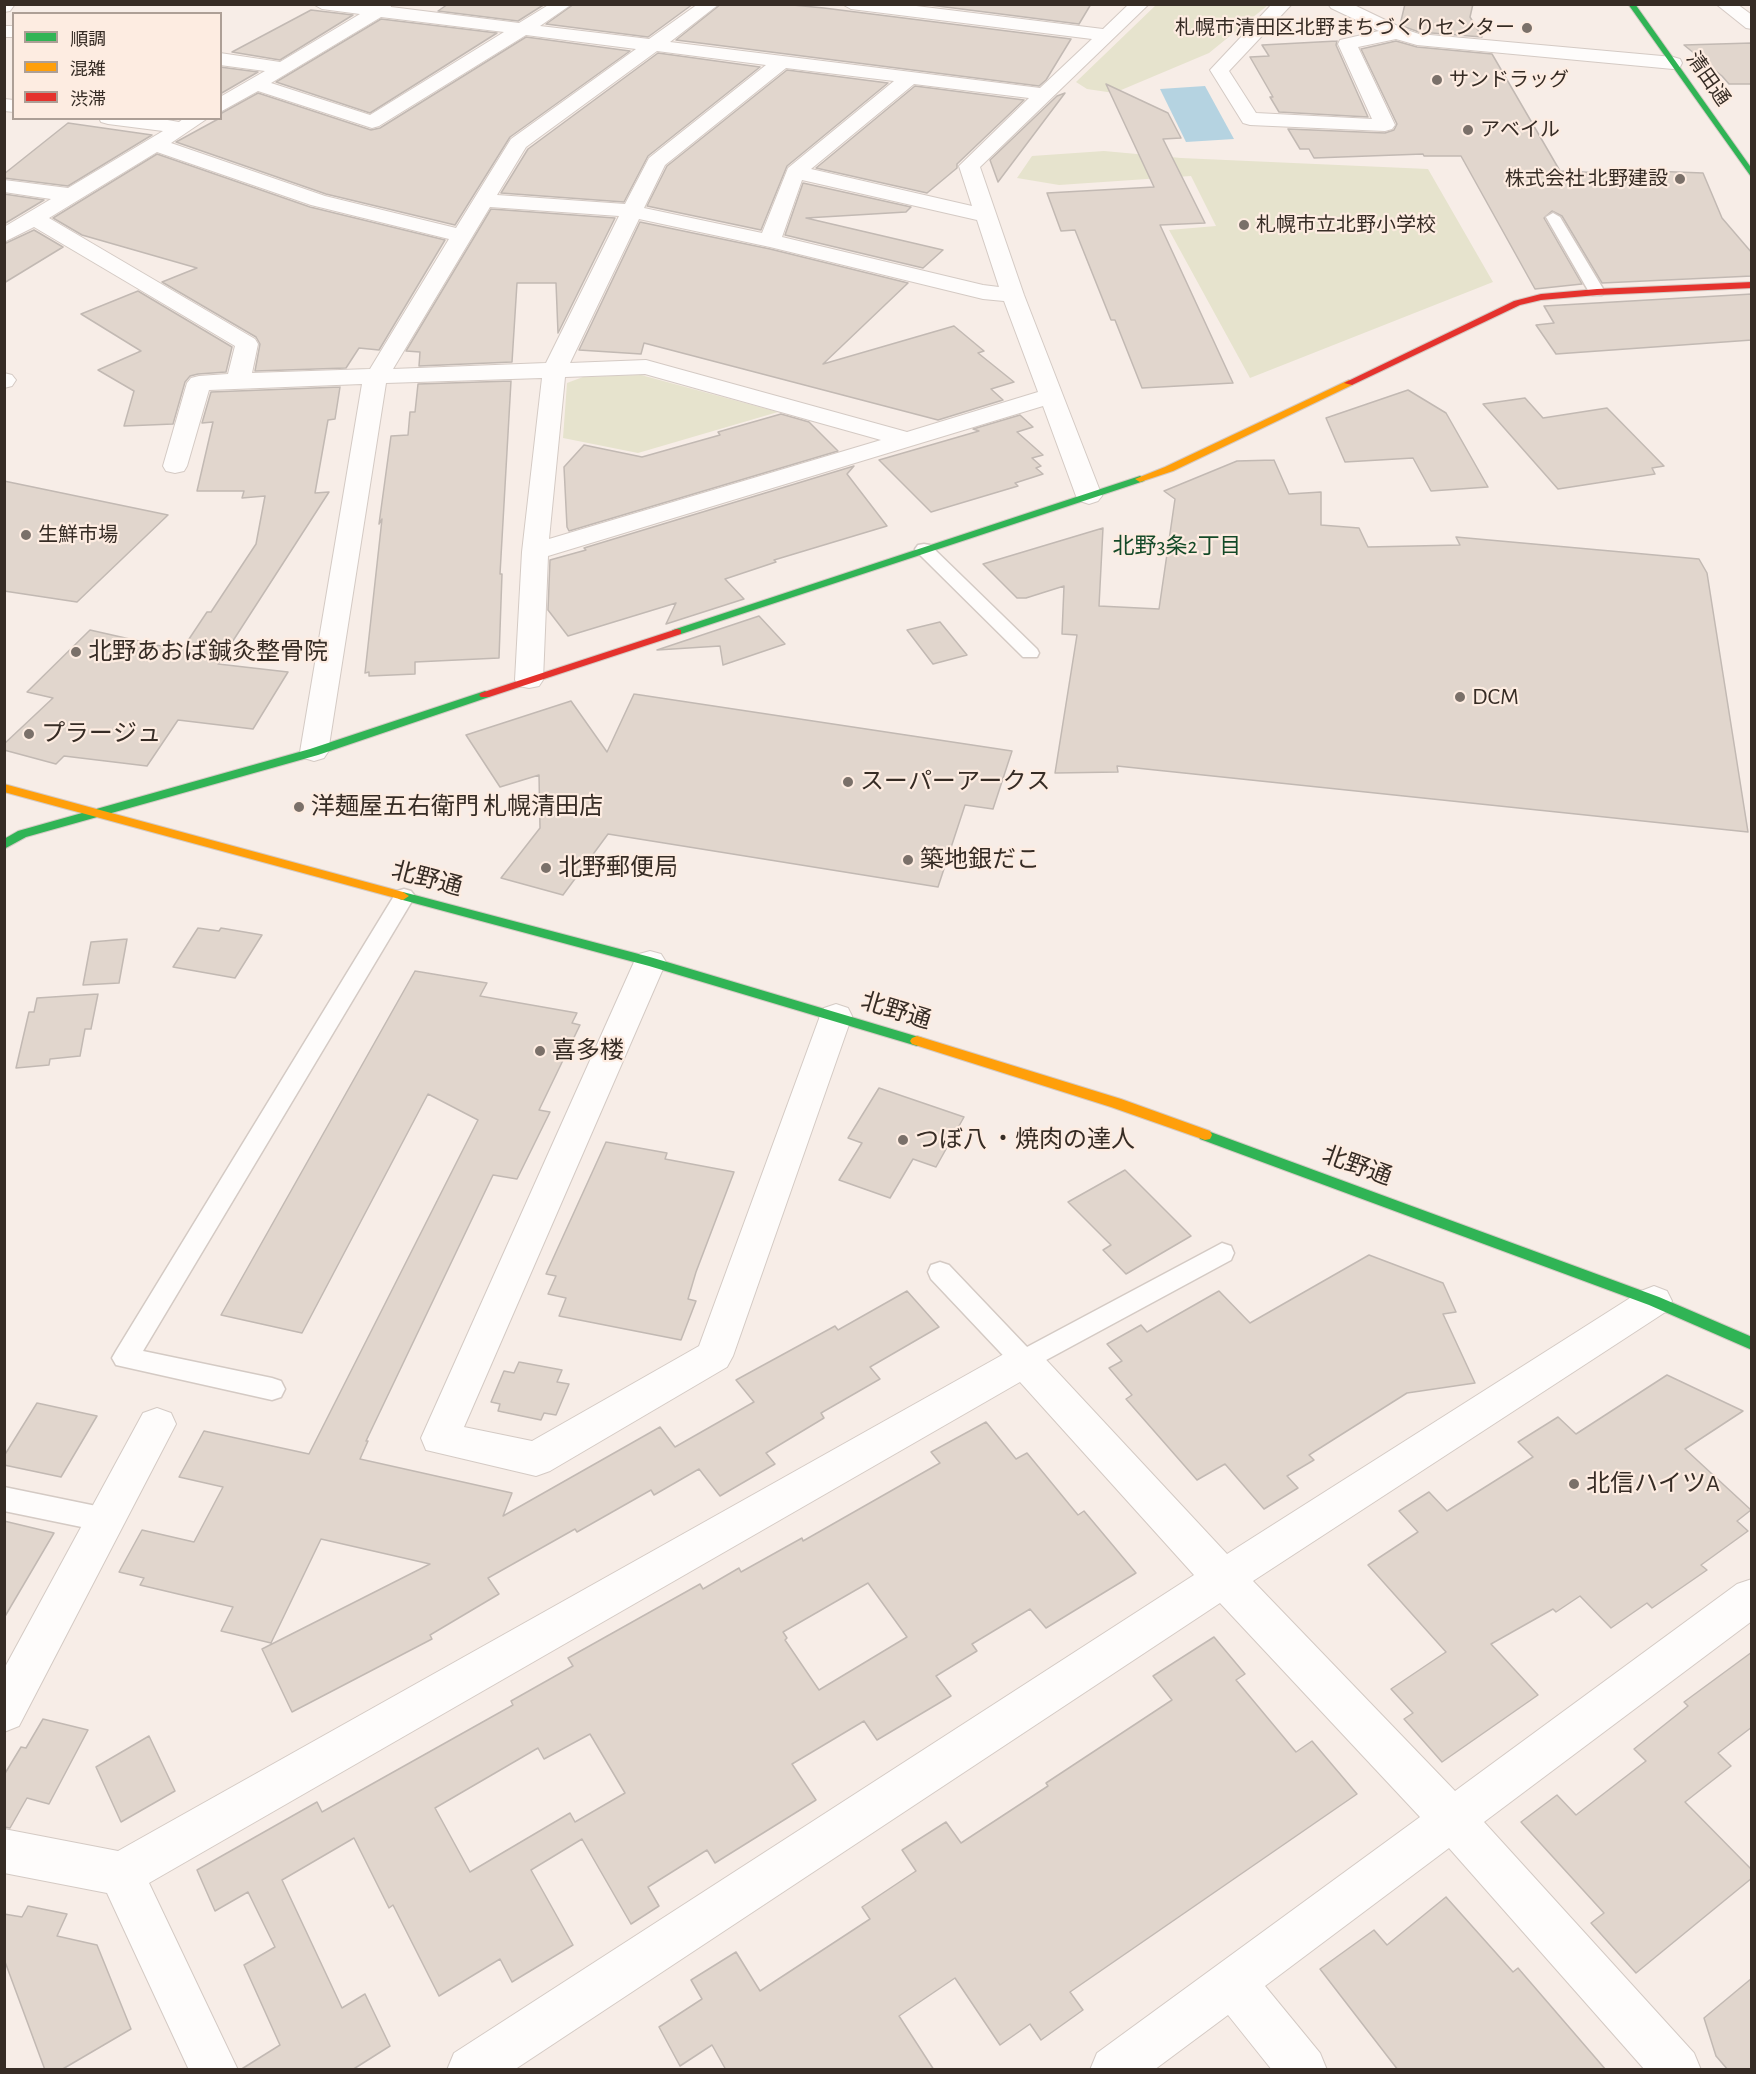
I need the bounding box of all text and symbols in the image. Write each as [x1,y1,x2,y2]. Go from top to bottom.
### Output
legend [12,12,222,120]
place label: 札幌市清田区北野まちづくりセンター [1175,16,1515,40]
marker: 札幌市清田区北野まちづくりセンター [1520,21,1534,35]
text: 順調 [70,31,106,49]
street label: 清田通 [1681,48,1735,110]
text: 混雑 [70,61,106,79]
place label: サンドラッグ [1449,68,1569,92]
marker: サンドラッグ [1430,73,1444,87]
text: 渋滞 [70,91,106,109]
place label: アベイル [1480,118,1560,142]
marker: アベイル [1461,123,1475,137]
place label: 株式会社 北野建設 [1505,167,1668,191]
marker: 株式会社 北野建設 [1673,172,1687,186]
place label: 札幌市立北野小学校 [1256,213,1436,237]
marker: 札幌市立北野小学校 [1237,218,1251,232]
place label: 生鮮市場 [38,523,118,547]
marker: 生鮮市場 [19,528,33,542]
district label: 北野3条2丁目 [1112,533,1242,559]
place label: 北野あおば鍼灸整骨院 [88,638,328,666]
marker: 北野あおば鍼灸整骨院 [69,645,83,659]
place label: DCM [1472,683,1519,711]
marker: DCM [1453,690,1467,704]
place label: プラージュ [41,720,161,748]
marker: プラージュ [22,727,36,741]
place label: スーパーアークス [860,768,1051,796]
marker: スーパーアークス [841,775,855,789]
place label: 洋麺屋五右衛門 札幌清田店 [311,793,603,821]
marker: 洋麺屋五右衛門 札幌清田店 [292,800,306,814]
place label: 築地銀だこ [920,846,1040,874]
marker: 築地銀だこ [901,853,915,867]
place label: 北野郵便局 [558,854,678,882]
street label: 北野通 [388,856,466,902]
marker: 北野郵便局 [539,861,553,875]
street label: 北野通 [857,987,935,1035]
place label: 喜多楼 [552,1037,624,1065]
marker: 喜多楼 [533,1044,547,1058]
place label: つぼ八 ・焼肉の達人 [915,1126,1135,1154]
marker: つぼ八 ・焼肉の達人 [896,1133,910,1147]
street label: 北野通 [1318,1140,1396,1192]
place label: 北信ハイツA [1586,1470,1720,1498]
marker: 北信ハイツA [1567,1477,1581,1491]

